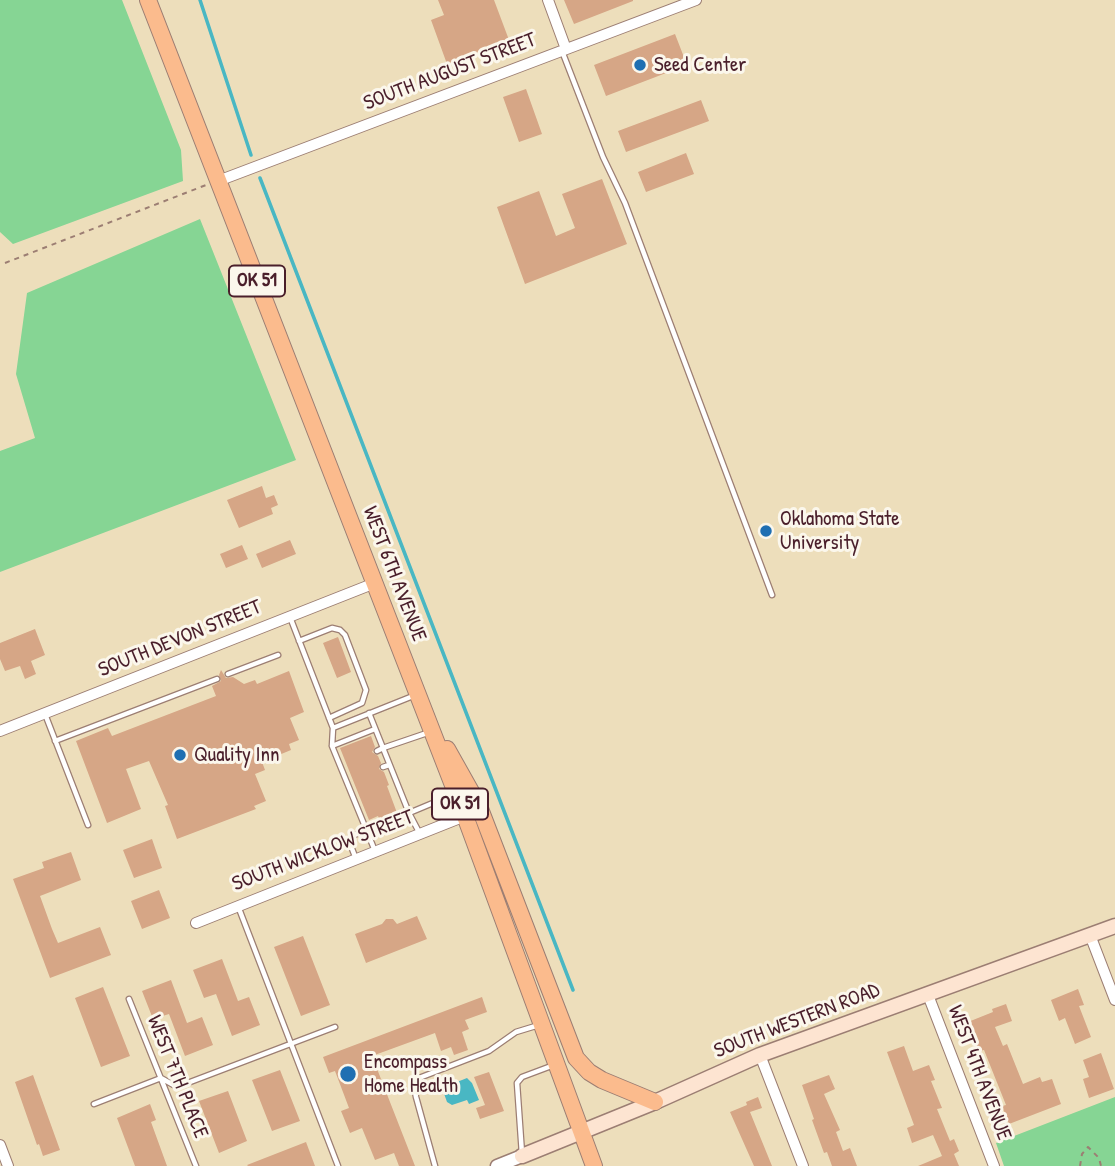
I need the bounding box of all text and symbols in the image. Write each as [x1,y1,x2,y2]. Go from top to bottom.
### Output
street label: SOUTH AUGUST STREET [360,28,540,116]
place label: Seed Center [654,52,746,78]
marker: Seed Center [632,57,648,73]
road number: OK 51 [229,266,285,296]
street label: WEST 6TH AVENUE [357,503,431,645]
place label: Oklahoma State University [780,506,900,556]
marker: Oklahoma State University [758,523,774,539]
street label: SOUTH DEVON STREET [95,595,265,683]
place label: Quality Inn [194,742,280,768]
marker: Quality Inn [172,747,188,763]
road number: OK 51 [432,789,488,820]
street label: SOUTH WICKLOW STREET [229,805,417,897]
street label: SOUTH WESTERN ROAD [711,978,883,1064]
street label: WEST 4TH AVENUE [942,1002,1016,1144]
street label: WEST 7TH PLACE [141,1012,213,1142]
place label: Encompass Home Health [364,1049,458,1099]
marker: Encompass Home Health [338,1064,358,1084]

